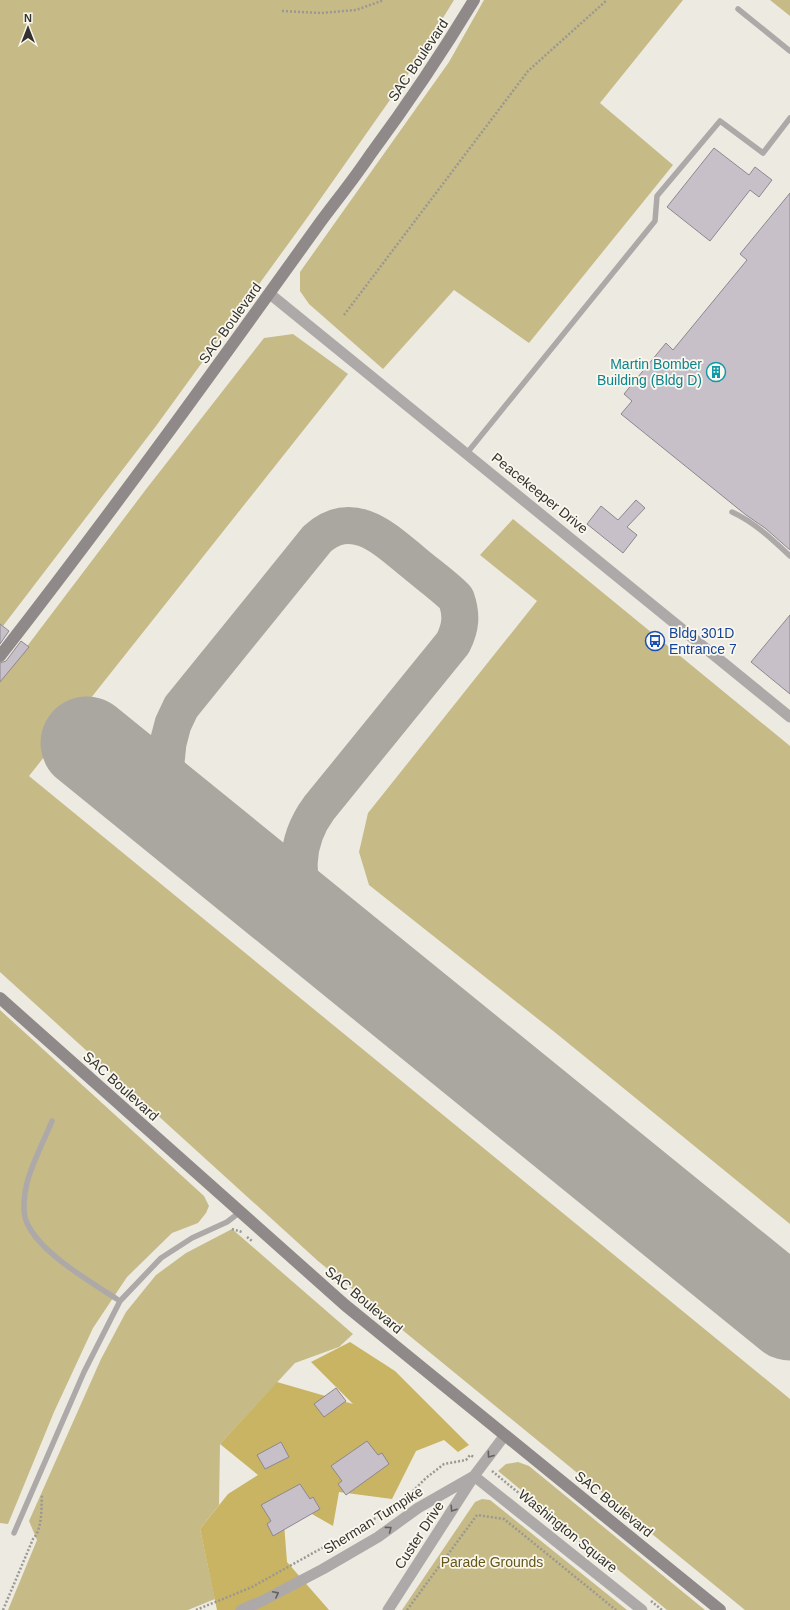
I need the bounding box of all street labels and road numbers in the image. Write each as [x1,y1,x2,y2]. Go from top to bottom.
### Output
street label: SAC Boulevard [385,16,451,104]
street label: SAC Boulevard [195,280,265,366]
street label: Peacekeeper Drive [489,449,591,537]
street label: SAC Boulevard [80,1048,162,1124]
street label: SAC Boulevard [322,1263,406,1337]
street label: SAC Boulevard [572,1468,656,1540]
street label: Sherman Turnpike [320,1483,426,1557]
street label: Washington Square [515,1486,621,1576]
street label: Custer Drive [391,1498,447,1572]

